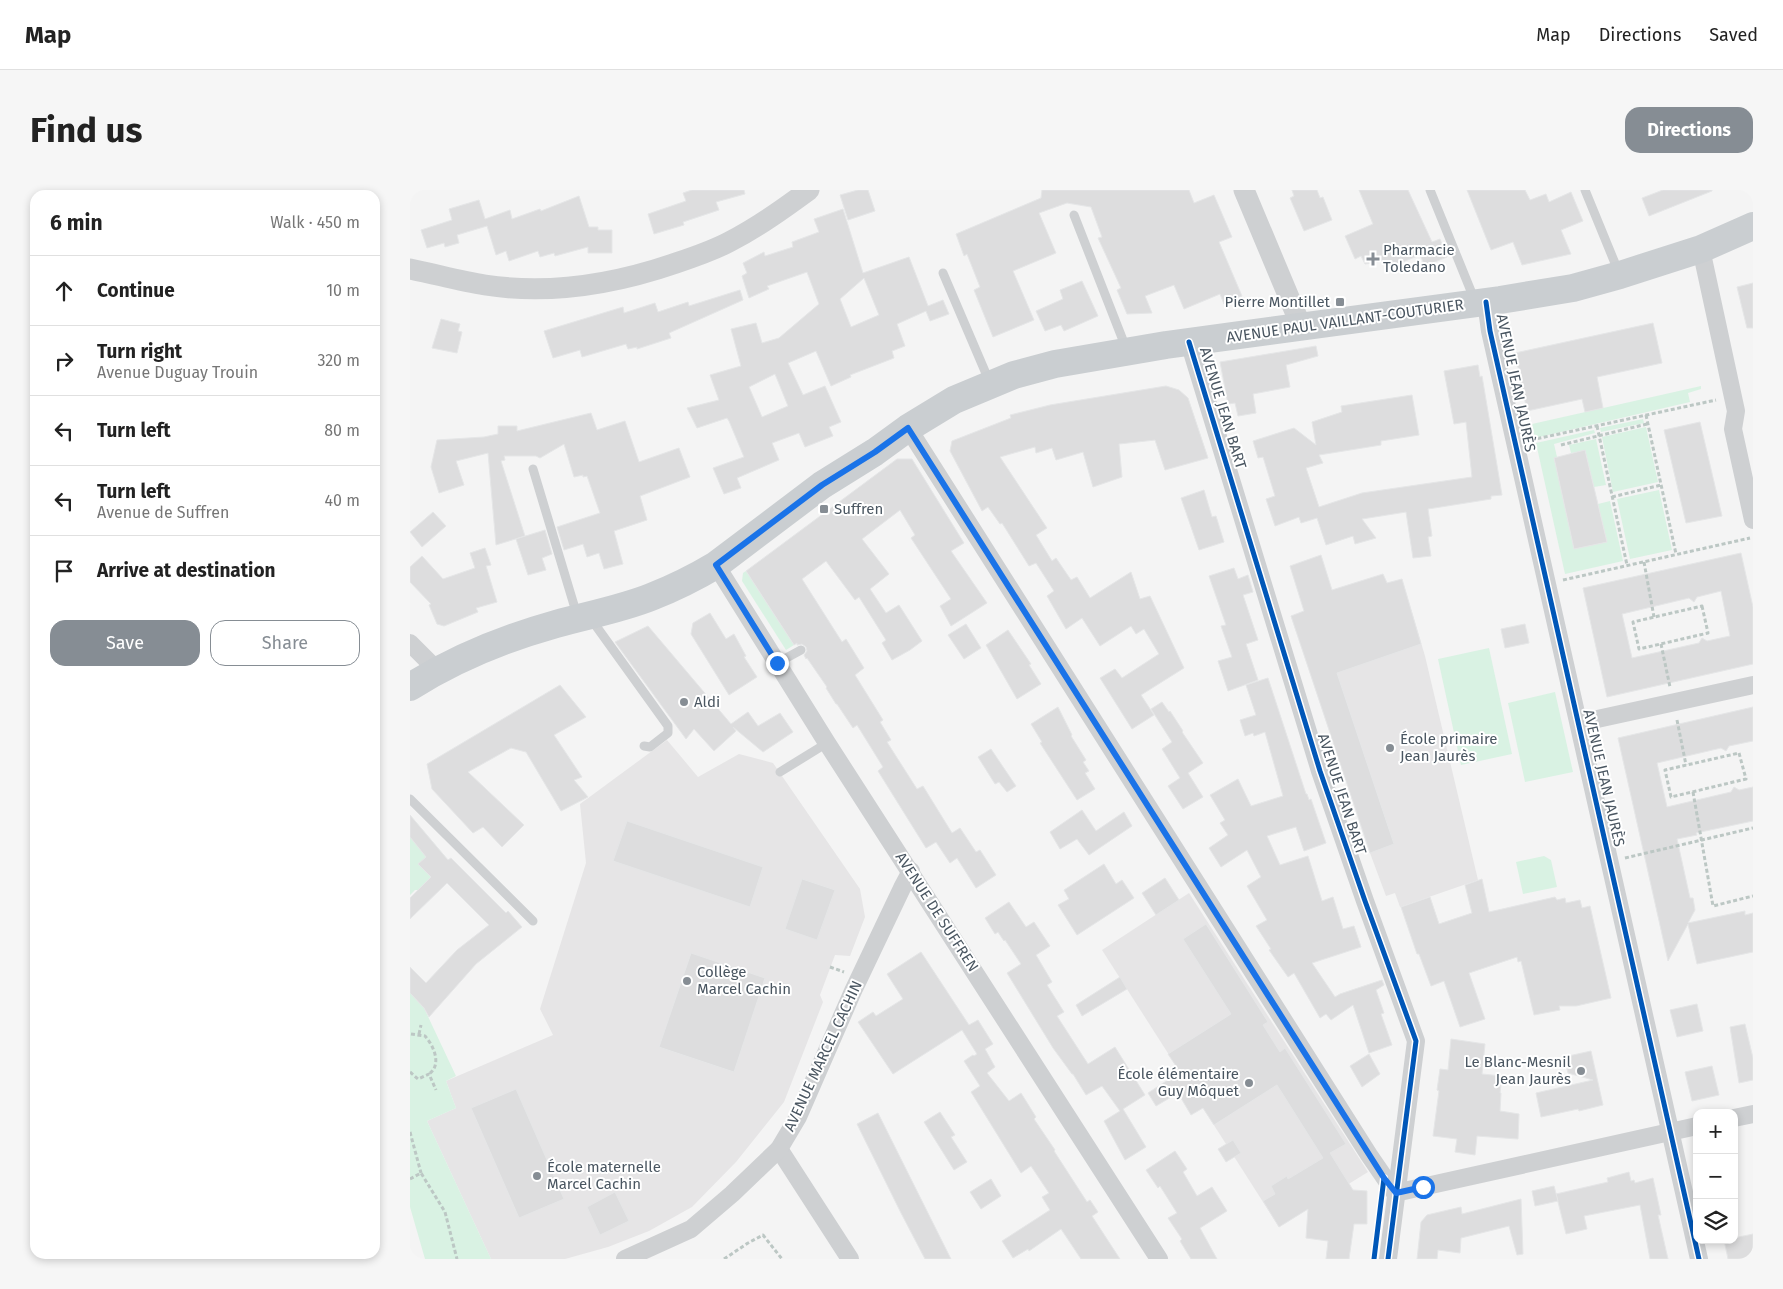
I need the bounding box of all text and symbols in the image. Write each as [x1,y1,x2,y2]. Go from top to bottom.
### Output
text: Map [25,21,71,49]
text: Map [1536,24,1571,46]
text: Directions [1599,24,1681,46]
text: Saved [1709,24,1758,46]
button: Directions [1625,107,1753,153]
text: Find us [30,109,142,151]
text: 6 min [50,210,103,236]
text: Walk · 450 m [270,213,360,232]
place label: Pharmacie Toledano [1383,241,1455,276]
marker: Pharmacie Toledano [1367,253,1379,265]
icon: ahead [50,277,78,305]
text: Continue [97,279,175,302]
text: 10 m [326,281,360,300]
place label: Pierre Montillet [1224,293,1331,311]
street label: AVENUE PAUL VAILLANT-COUTURIER [1225,295,1465,347]
marker: Pierre Montillet [1334,296,1346,308]
street label: AVENUE JEAN JAURÈS [1493,312,1539,454]
text: Turn right [97,340,182,363]
street label: AVENUE JEAN BART [1196,345,1250,471]
icon: right [50,347,78,375]
text: 320 m [317,351,360,370]
text: Avenue Duguay Trouin [97,363,258,382]
icon: left [50,417,78,445]
text: Turn left [97,419,171,442]
text: 80 m [324,421,360,440]
text: Turn left [97,480,171,503]
icon: left [50,487,78,515]
text: 40 m [325,491,360,510]
place label: Suffren [834,500,883,518]
text: Avenue de Suffren [97,503,229,522]
marker: Suffren [818,503,830,515]
icon: arrive [50,557,78,585]
text: Arrive at destination [97,559,276,582]
button: Save [50,620,200,666]
button: Share [210,620,360,666]
route end [766,652,789,675]
place label: Aldi [694,693,720,711]
marker: Aldi [678,696,690,708]
street label: AVENUE JEAN JAURÈS [1579,708,1629,848]
place label: École primaire Jean Jaurès [1400,730,1498,765]
street label: AVENUE JEAN BART [1314,731,1370,857]
marker: École primaire Jean Jaurès [1384,742,1396,754]
street label: AVENUE DE SUFFREN [892,849,982,975]
place label: Collège Marcel Cachin [697,963,791,998]
marker: Collège Marcel Cachin [681,975,693,987]
street label: AVENUE MARCEL CACHIN [780,978,866,1134]
place label: Le Blanc-Mesnil Jean Jaurès [1465,1053,1572,1088]
place label: École élémentaire Guy Môquet [1117,1065,1240,1100]
marker: Le Blanc-Mesnil Jean Jaurès [1575,1065,1587,1077]
marker: École élémentaire Guy Môquet [1243,1077,1255,1089]
map controls [1693,1109,1738,1244]
button: + [1693,1109,1738,1154]
button: − [1693,1154,1738,1199]
place label: École maternelle Marcel Cachin [547,1158,661,1193]
marker: École maternelle Marcel Cachin [531,1170,543,1182]
route start [1412,1176,1435,1199]
button: layers [1693,1199,1738,1244]

